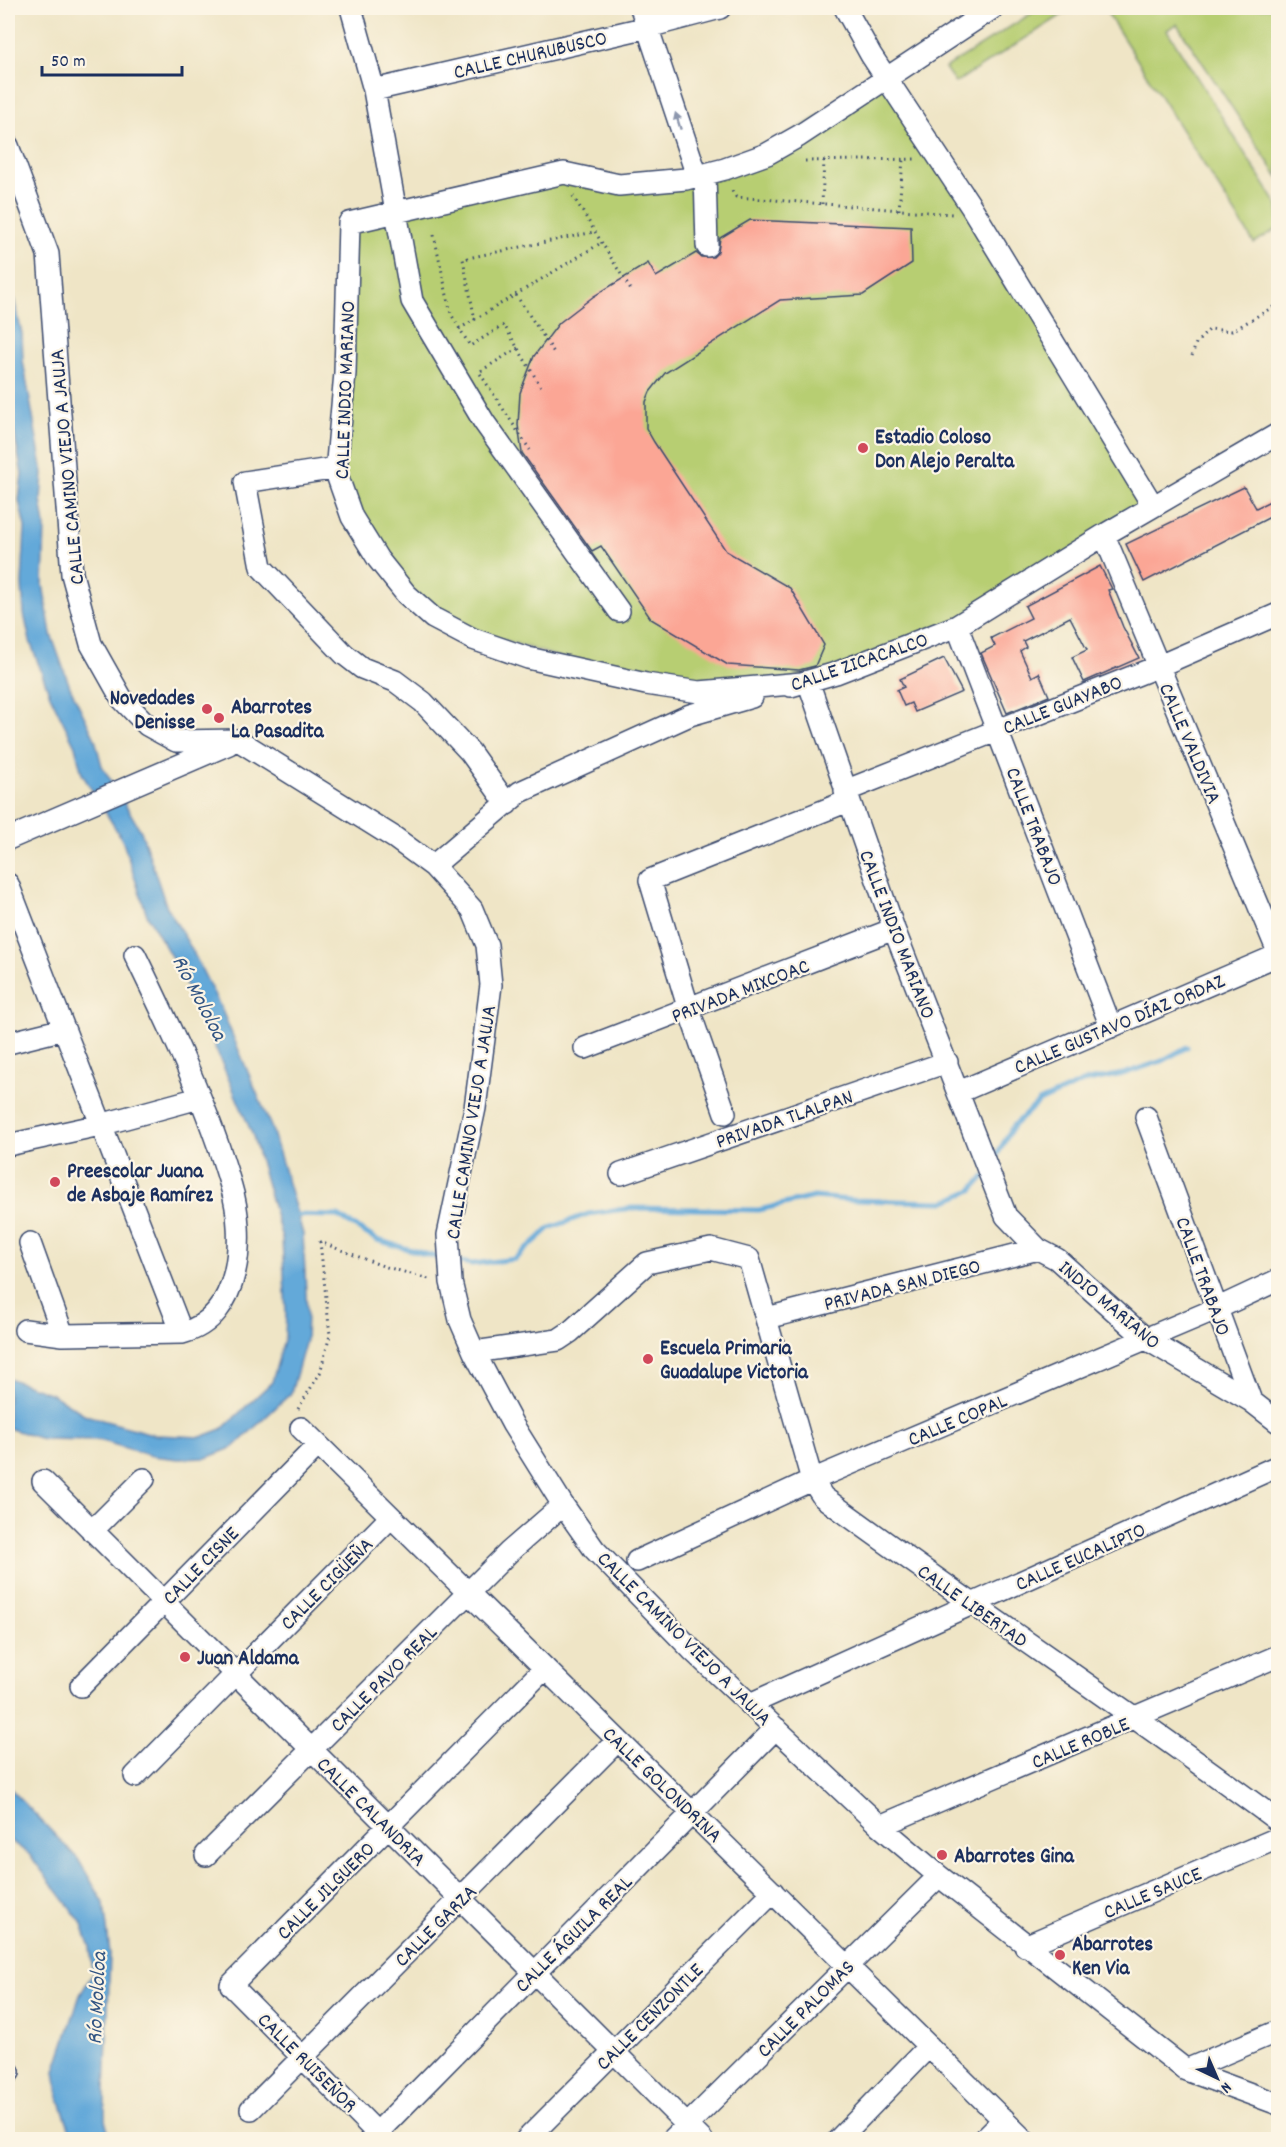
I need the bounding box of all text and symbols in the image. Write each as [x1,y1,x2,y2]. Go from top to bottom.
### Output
street label: CALLE CHURUBUSCO [451,25,610,89]
scale bar [42,39,182,77]
text: 50 m [51,50,86,75]
one-way arrow [673,112,683,130]
street label: CALLE INDIO MARIANO [329,300,365,480]
street label: CALLE CAMINO VIEJO A JAUJA [44,348,94,586]
place label: Estadio Coloso Don Alejo Peralta [875,424,1015,478]
marker: Estadio Coloso Don Alejo Peralta [856,441,870,455]
street label: CALLE ZICACALCO [787,626,933,701]
street label: CALLE GUAYABO [999,669,1127,744]
street label: CALLE VALDIVIA [1149,679,1227,809]
place label: Novedades Denisse [110,685,195,739]
place label: Abarrotes La Pasadita [231,694,325,748]
marker: Novedades Denisse [200,702,214,716]
marker: Abarrotes La Pasadita [212,711,226,725]
street label: CALLE TRABAJO [996,764,1069,891]
street label: CALLE INDIO MARIANO [849,846,941,1024]
water label: Río Mololoa [162,950,234,1048]
street label: PRIVADA MIXCOAC [668,953,814,1033]
street label: CALLE GUSTAVO DÍAZ ORDAZ [1010,967,1231,1084]
street label: CALLE CAMINO VIEJO A JAUJA [440,1003,506,1242]
street label: PRIVADA TLALPAN [712,1083,858,1158]
place label: Preescolar Juana de Asbaje Ramírez [67,1158,214,1212]
marker: Preescolar Juana de Asbaje Ramírez [48,1175,62,1189]
street label: CALLE TRABAJO [1166,1213,1237,1341]
street label: PRIVADA SAN DIEGO [821,1253,984,1321]
street label: INDIO MARIANO [1050,1254,1166,1358]
place label: Escuela Primaria Guadalupe Victoria [660,1335,809,1389]
marker: Escuela Primaria Guadalupe Victoria [641,1352,655,1366]
street label: CALLE COPAL [904,1387,1013,1456]
street label: CALLE EUCALIPTO [1011,1517,1151,1601]
street label: CALLE CISNE [157,1521,248,1613]
street label: CALLE CIGÜEÑA [275,1532,382,1639]
street label: CALLE CAMINO VIEJO A JAUJA [589,1546,777,1734]
street label: CALLE LIBERTAD [910,1558,1033,1657]
street label: CALLE PAVO REAL [325,1619,446,1741]
place label: Juan Aldama [197,1645,300,1675]
marker: Juan Aldama [178,1650,192,1664]
street label: CALLE ROBLE [1028,1711,1135,1779]
street label: CALLE GOLONDRINA [594,1721,728,1851]
street label: CALLE CALANDRIA [308,1751,432,1875]
street label: CALLE JILGUERO [271,1836,383,1948]
place label: Abarrotes Gina [954,1843,1075,1873]
marker: Abarrotes Gina [935,1848,949,1862]
street label: CALLE SAUCE [1099,1860,1207,1929]
street label: CALLE ÁGUILA REAL [509,1869,641,2001]
street label: CALLE GARZA [389,1879,485,1975]
place label: Abarrotes Ken Via [1072,1931,1153,1985]
marker: Abarrotes Ken Via [1053,1948,1067,1962]
water label: Río Mololoa [81,1949,116,2045]
street label: CALLE PALOMAS [751,1954,863,2066]
street label: CALLE CENZONTLE [590,1957,712,2079]
street label: CALLE RUISEÑOR [249,2007,363,2121]
north arrow [1187,2048,1247,2108]
text: N [1215,2076,1237,2098]

